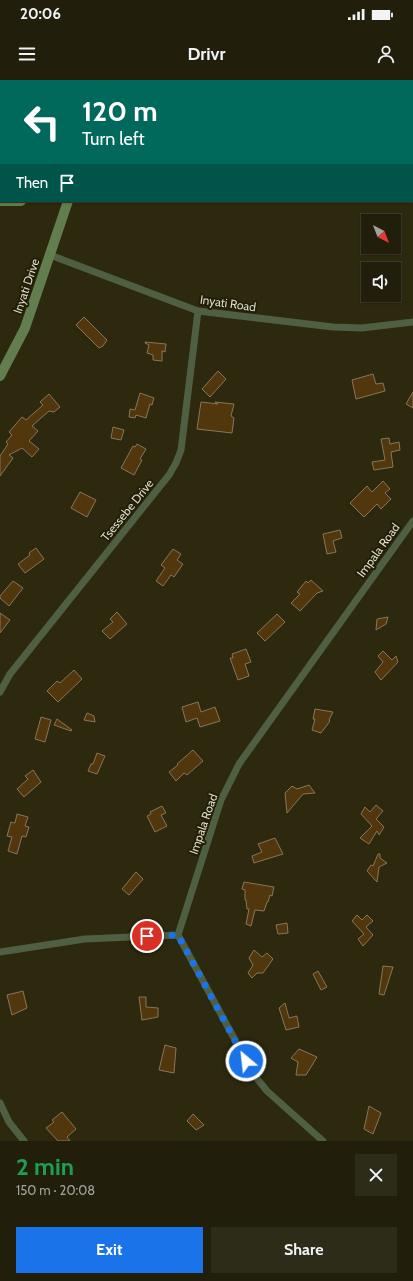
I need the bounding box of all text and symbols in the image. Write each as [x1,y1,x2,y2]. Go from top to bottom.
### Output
text: 20:06 [20,5,61,23]
icon: menu [16,43,38,65]
text: Drivr [188,43,225,65]
icon: person [375,43,397,65]
text: 120 m [82,94,158,128]
icon: left [16,96,68,148]
text: Turn left [82,128,145,150]
icon: arrive [56,172,78,194]
text: Then [16,174,48,192]
north arrow [361,214,401,254]
map controls [361,214,401,302]
street label: Inyati Drive [10,256,42,316]
button: sound [361,262,401,302]
street label: Inyati Road [199,292,257,314]
street label: Tsessebe Drive [97,476,157,544]
street label: Impala Road [353,520,403,580]
street label: Impala Road [186,792,220,856]
pin [130,919,164,953]
icon: arrive [136,925,158,947]
position arrow [225,1040,267,1082]
text: 2 min [16,1152,74,1181]
button: close [355,1154,397,1196]
text: 150 m · 20:08 [16,1182,95,1198]
button: Exit [16,1227,203,1273]
button: Share [211,1227,397,1273]

